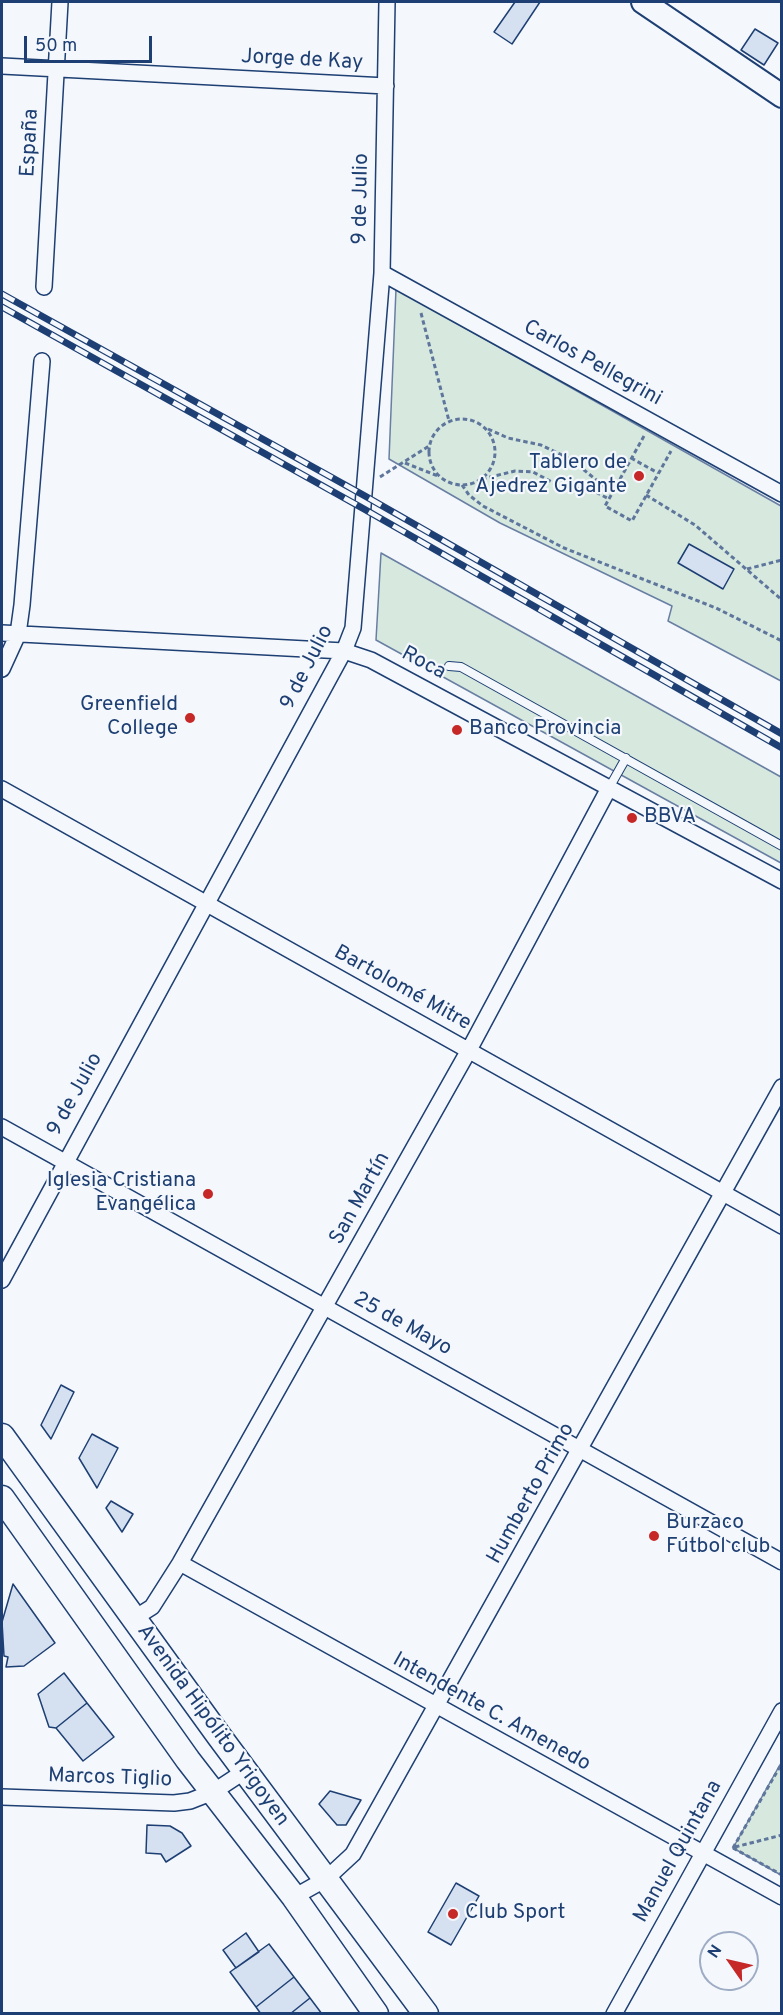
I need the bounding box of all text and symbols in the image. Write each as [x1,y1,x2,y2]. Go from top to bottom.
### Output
scale bar [27,24,154,62]
text: 50 m [35,35,77,58]
street label: Jorge de Kay [240,45,364,77]
street label: España [17,108,45,178]
street label: 9 de Julio [349,153,375,245]
street label: Carlos Pellegrini [518,316,666,412]
place label: Tablero de Ajedrez Gigante [475,451,627,501]
marker: Tablero de Ajedrez Gigante [632,469,646,483]
street label: 9 de Julio [276,622,340,714]
street label: Roca [396,642,450,686]
place label: Greenfield College [80,693,178,743]
marker: Greenfield College [183,711,197,725]
place label: Banco Provincia [469,717,621,743]
marker: Banco Provincia [450,723,464,737]
place label: BBVA [644,805,696,831]
marker: BBVA [625,811,639,825]
street label: Bartolomé Mitre [329,941,475,1037]
street label: 9 de Julio [43,1049,109,1141]
street label: San Martín [325,1148,397,1250]
place label: Iglesia Cristiana Evangélica [47,1169,196,1219]
marker: Iglesia Cristiana Evangélica [201,1187,215,1201]
street label: 25 de Mayo [348,1288,456,1362]
street label: Humberto Primo [483,1419,581,1569]
place label: Burzaco Fútbol club [666,1511,770,1561]
marker: Burzaco Fútbol club [647,1529,661,1543]
street label: Avenida Hipólito Yrigoyen [130,1620,294,1832]
street label: Intendente C. Amenedo [388,1648,594,1778]
street label: Marcos Tiglio [48,1764,172,1794]
street label: Manuel Quintana [629,1776,729,1928]
place label: Club Sport [465,1901,565,1927]
marker: Club Sport [446,1907,460,1921]
north arrow [699,1931,759,1991]
text: N [704,1942,727,1962]

